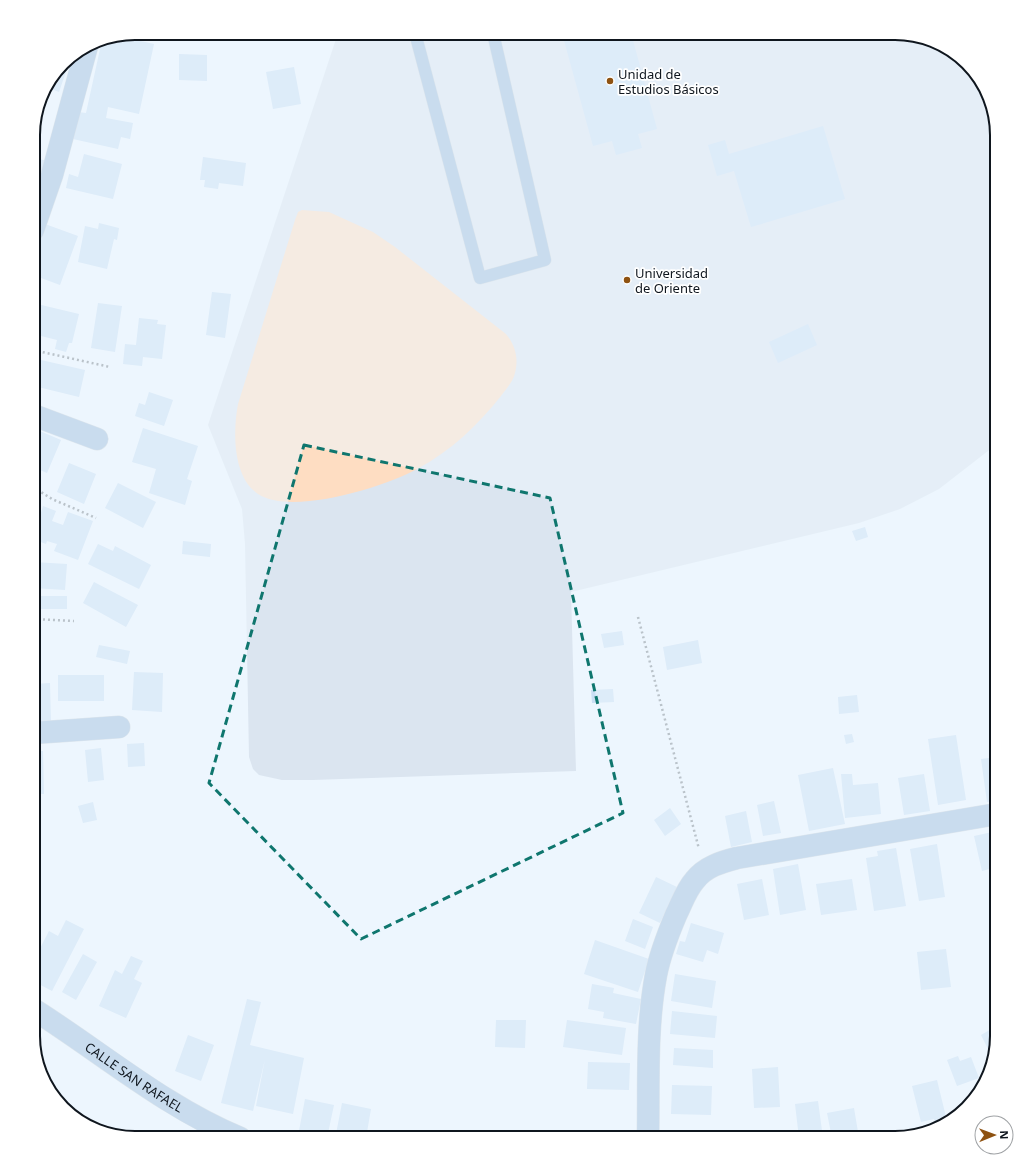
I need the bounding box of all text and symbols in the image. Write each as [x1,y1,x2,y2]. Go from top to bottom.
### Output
place label: Unidad de Estudios Básicos [618,65,719,98]
marker: Unidad de Estudios Básicos [605,76,615,86]
place label: Universidad de Oriente [635,264,708,297]
marker: Universidad de Oriente [622,275,632,285]
street label: CALLE SAN RAFAEL [81,1038,187,1117]
north arrow [974,1115,1014,1155]
text: N [997,1130,1012,1139]

